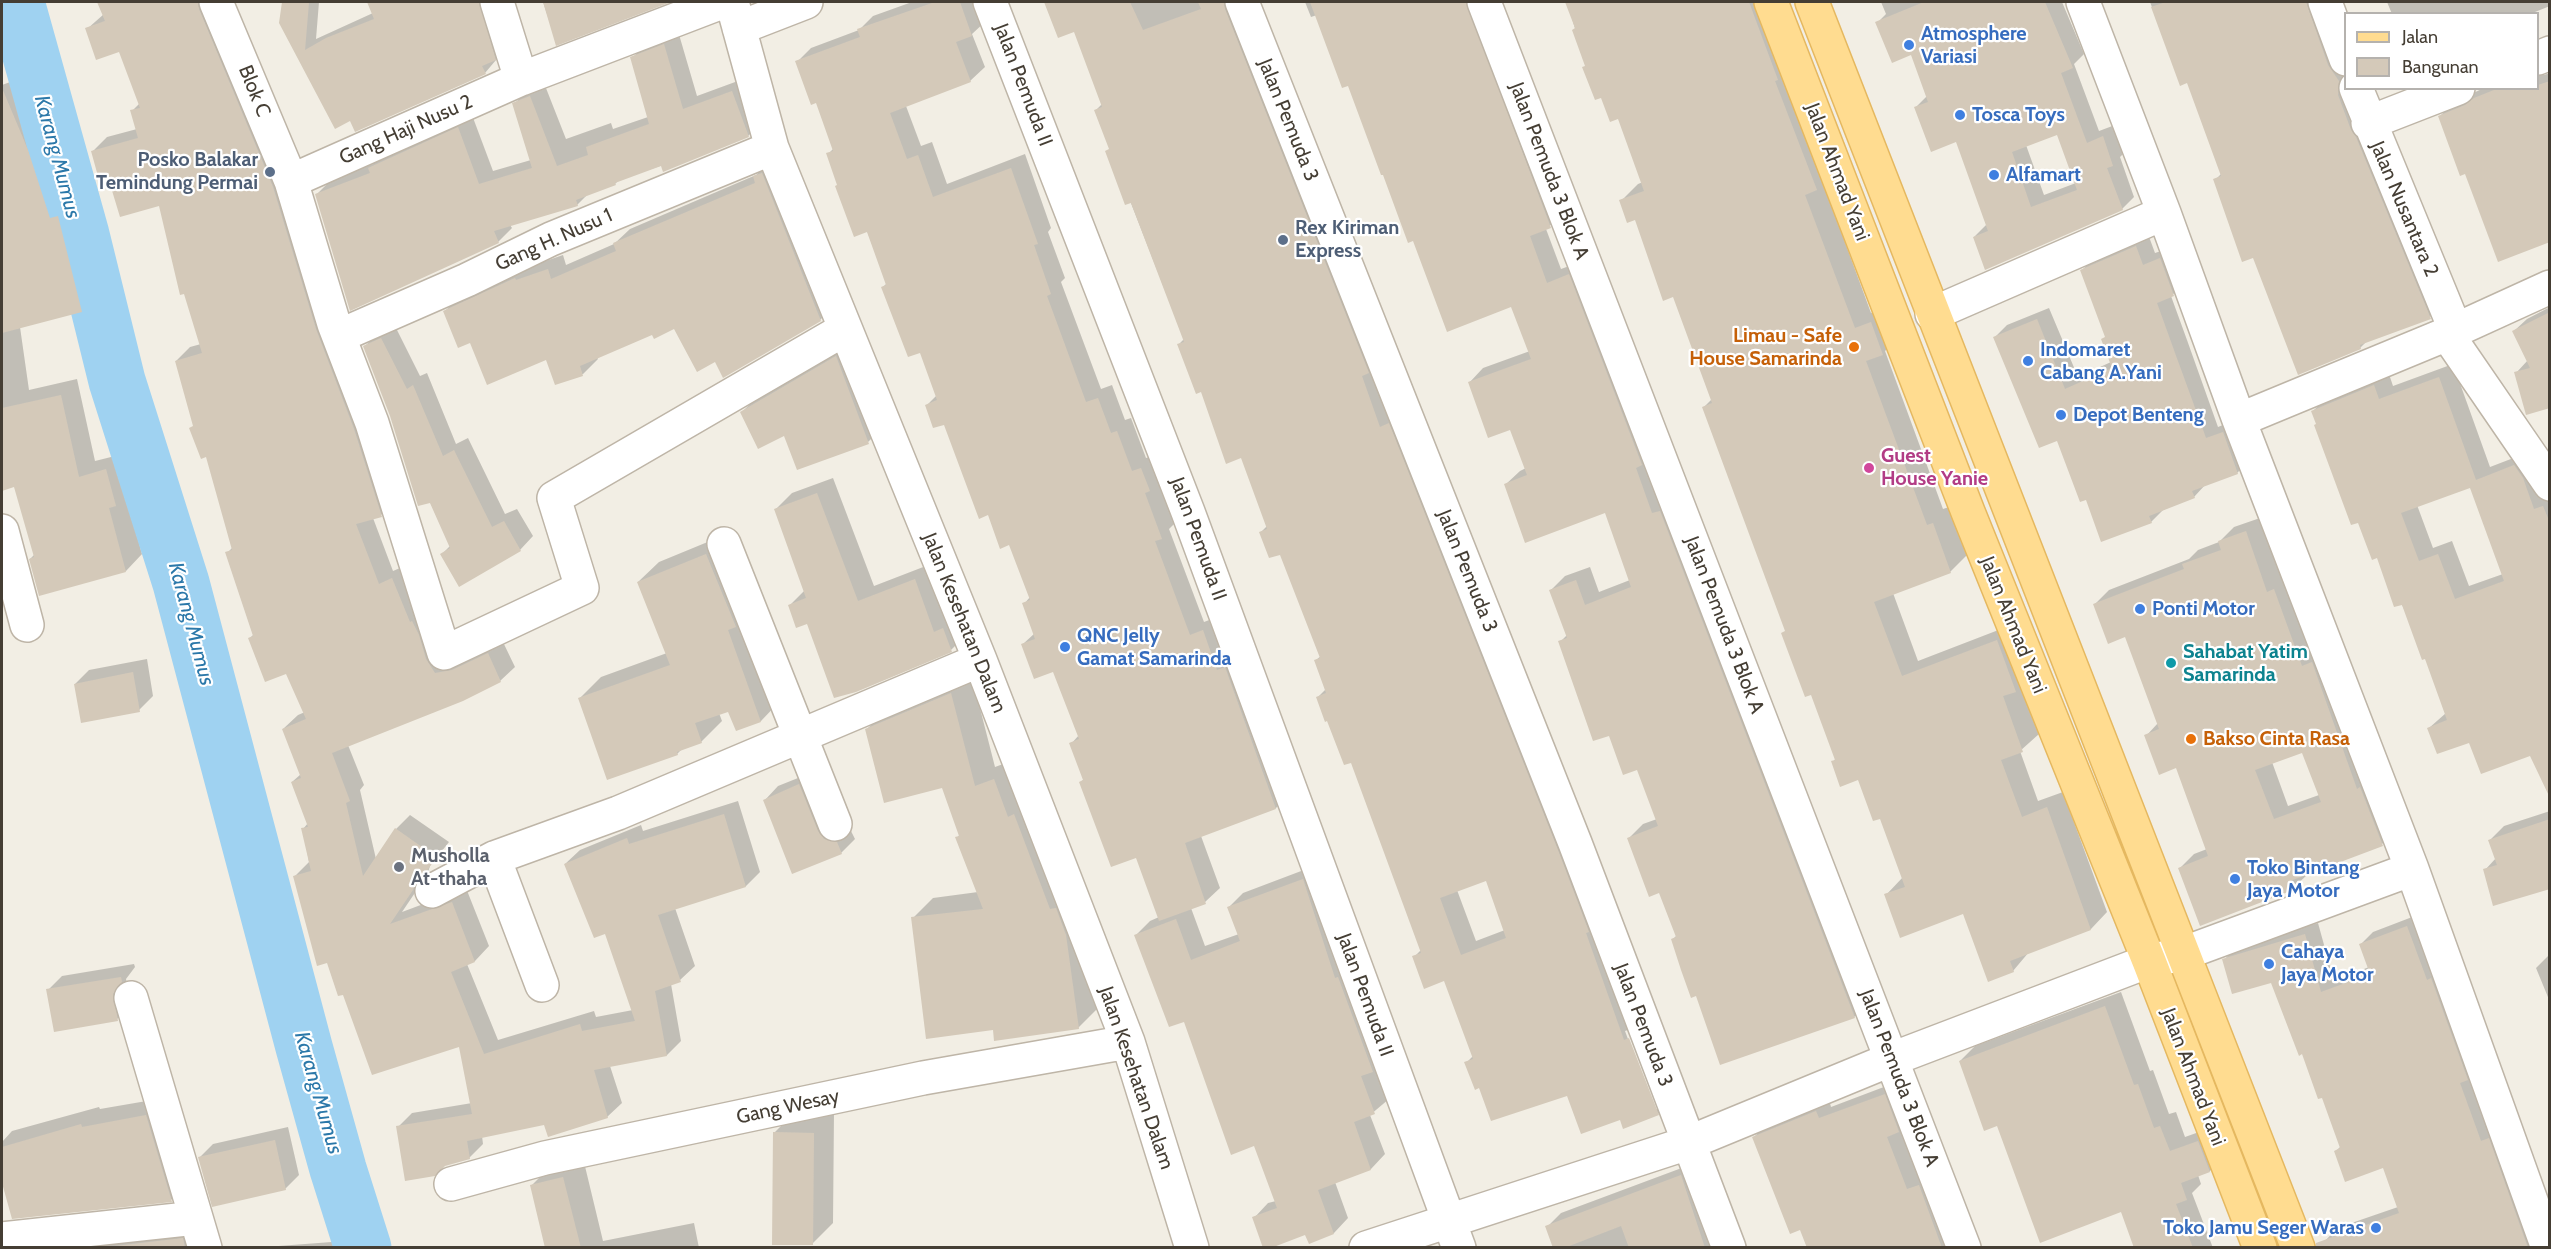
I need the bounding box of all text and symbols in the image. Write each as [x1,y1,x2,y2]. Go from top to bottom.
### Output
legend [2344,12,2539,90]
street label: Jalan Pemuda II [989,20,1057,150]
place label: Atmosphere Variasi [1921,22,2027,69]
text: Jalan [2402,26,2438,48]
marker: Atmosphere Variasi [1902,38,1916,52]
street label: Jalan Pemuda 3 [1253,55,1323,185]
text: Bangunan [2402,56,2479,78]
street label: Blok C [233,62,275,120]
street label: Jalan Pemuda 3 Blok A [1504,79,1594,263]
street label: Gang Haji Nusu 2 [336,90,476,170]
water label: Karang Mumus [28,93,86,221]
street label: Jalan Ahmad Yani [1800,100,1874,244]
place label: Tosca Toys [1972,103,2065,127]
marker: Tosca Toys [1953,108,1967,122]
street label: Jalan Nusantara 2 [2365,138,2443,280]
place label: Posko Balakar Temindung Permai [96,148,258,195]
place label: Alfamart [2006,163,2081,187]
marker: Posko Balakar Temindung Permai [263,165,277,179]
marker: Alfamart [1987,168,2001,182]
street label: Gang H. Nusu 1 [492,203,616,277]
place label: Rex Kiriman Express [1295,216,1399,263]
marker: Rex Kiriman Express [1276,233,1290,247]
place label: Limau - Safe House Samarinda [1689,324,1842,371]
place label: Indomaret Cabang A.Yani [2040,338,2162,385]
marker: Limau - Safe House Samarinda [1847,340,1861,354]
marker: Indomaret Cabang A.Yani [2021,354,2035,368]
place label: Depot Benteng [2073,403,2204,427]
marker: Depot Benteng [2054,408,2068,422]
place label: Guest House Yanie [1881,444,1988,491]
marker: Guest House Yanie [1862,461,1876,475]
street label: Jalan Pemuda II [1165,474,1231,604]
street label: Jalan Pemuda 3 [1432,506,1502,636]
street label: Jalan Kesehatan Dalam [917,529,1011,717]
street label: Jalan Pemuda 3 Blok A [1679,533,1769,717]
street label: Jalan Ahmad Yani [1975,553,2051,697]
water label: Karang Mumus [162,560,220,688]
place label: Ponti Motor [2152,597,2255,621]
marker: Ponti Motor [2133,602,2147,616]
place label: QNC Jelly Gamat Samarinda [1077,624,1232,671]
marker: QNC Jelly Gamat Samarinda [1058,640,1072,654]
place label: Sahabat Yatim Samarinda [2183,640,2308,687]
marker: Sahabat Yatim Samarinda [2164,656,2178,670]
place label: Bakso Cinta Rasa [2203,727,2350,751]
marker: Bakso Cinta Rasa [2184,732,2198,746]
place label: Musholla At-thaha [411,844,490,891]
place label: Toko Bintang Jaya Motor [2247,856,2359,903]
marker: Musholla At-thaha [392,860,406,874]
marker: Toko Bintang Jaya Motor [2228,872,2242,886]
street label: Jalan Pemuda II [1332,930,1398,1060]
place label: Cahaya Jaya Motor [2281,940,2374,987]
marker: Cahaya Jaya Motor [2262,957,2276,971]
street label: Jalan Pemuda 3 [1609,960,1677,1090]
street label: Jalan Kesehatan Dalam [1093,983,1179,1173]
street label: Jalan Pemuda 3 Blok A [1854,986,1944,1170]
street label: Jalan Ahmad Yani [2156,1005,2230,1149]
water label: Karang Mumus [288,1029,348,1157]
street label: Gang Wesay [734,1084,842,1130]
place label: Toko Jamu Seger Waras [2163,1216,2364,1240]
marker: Toko Jamu Seger Waras [2369,1221,2383,1235]

